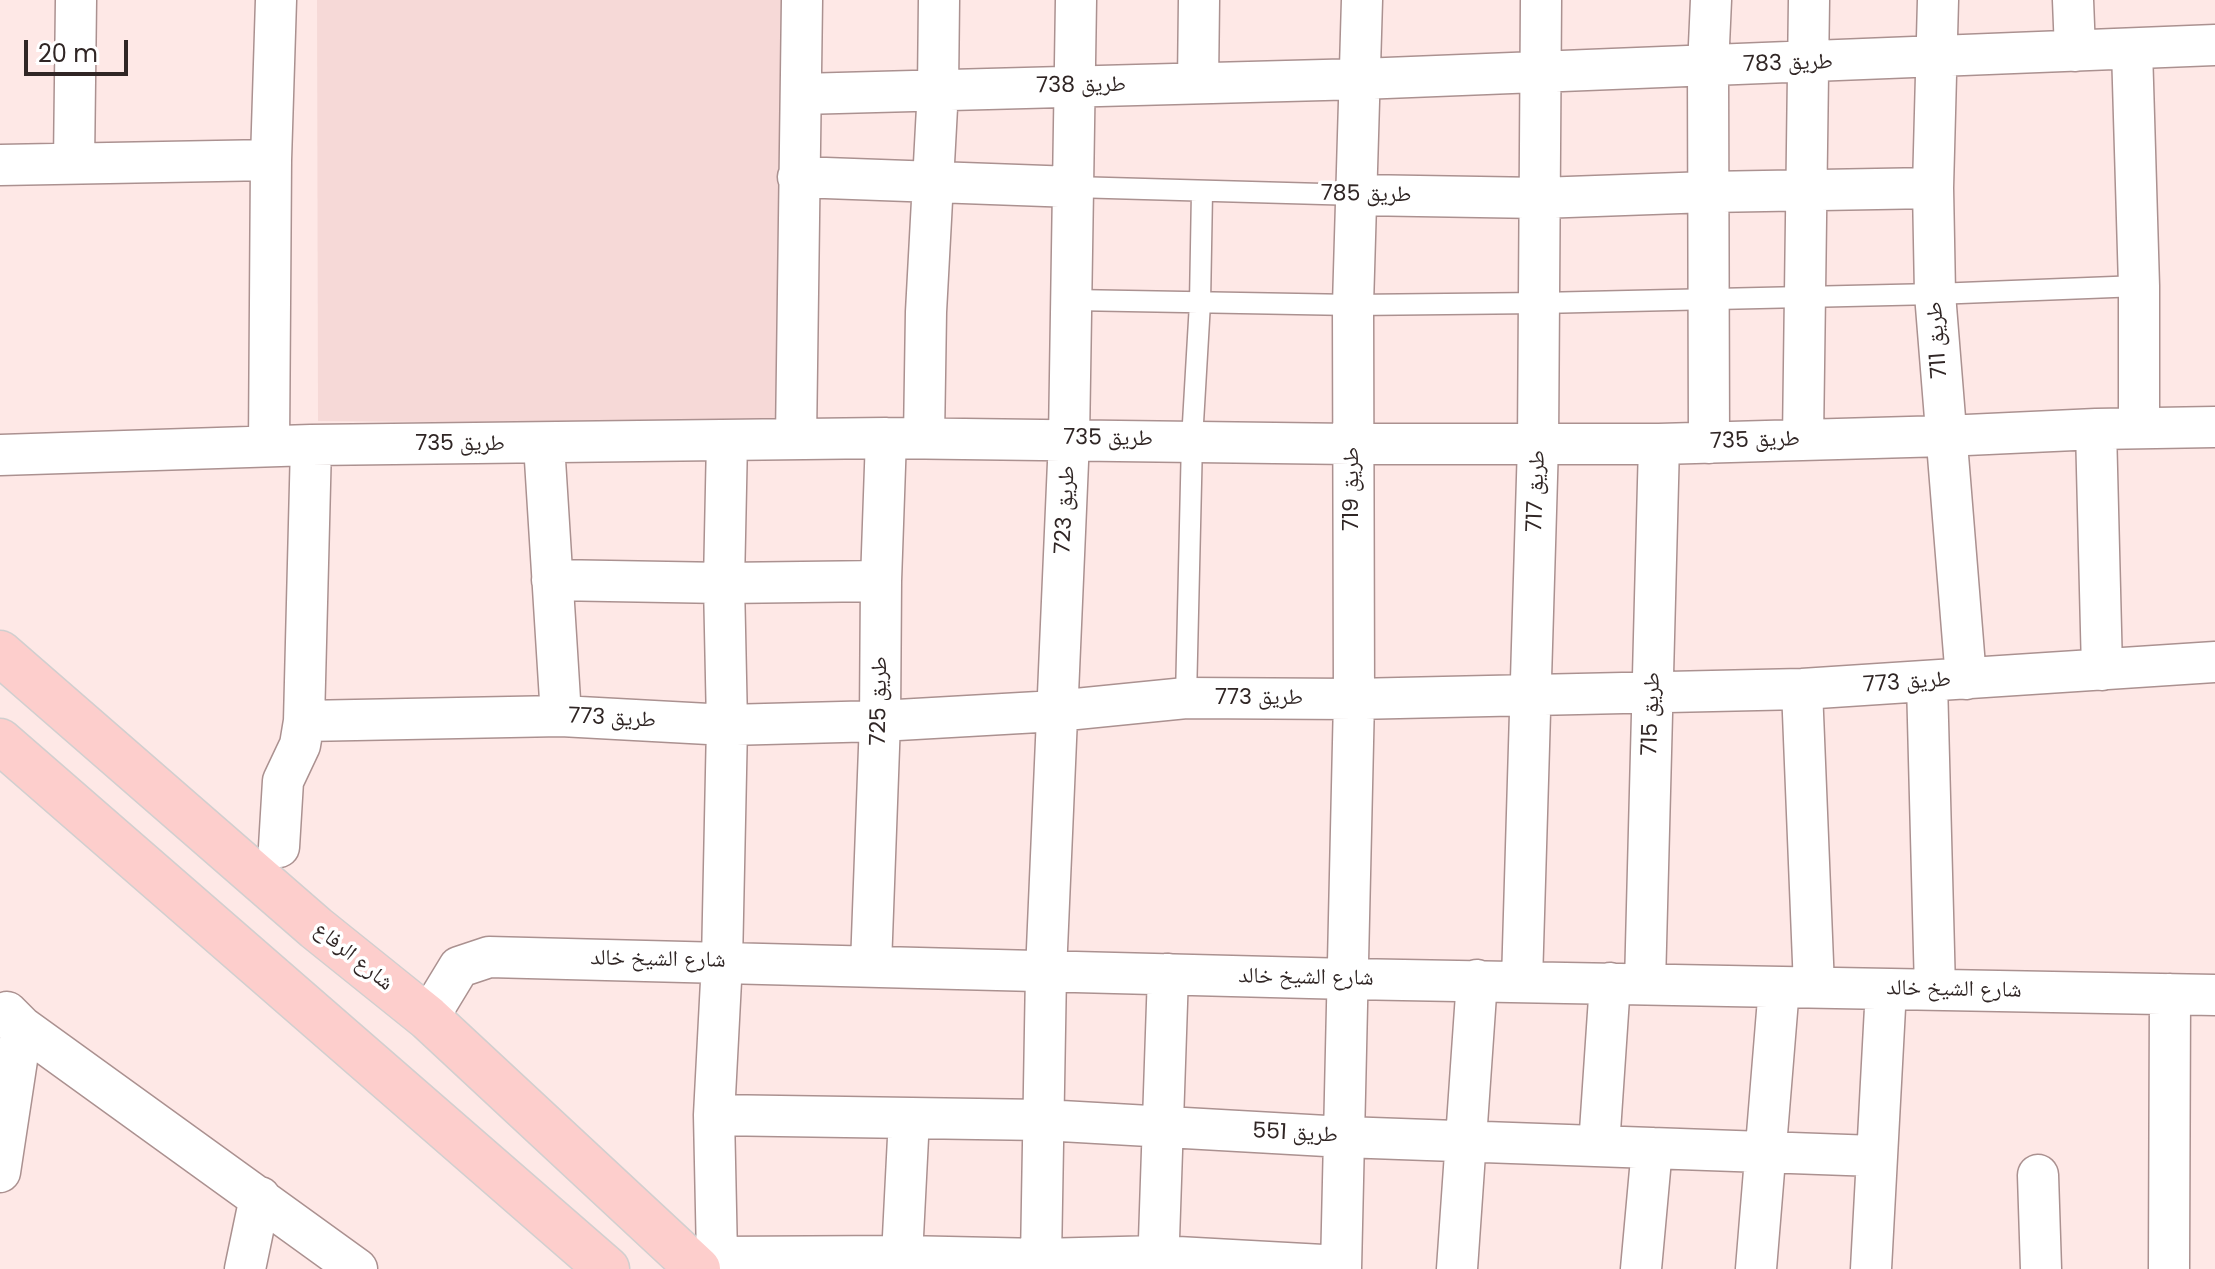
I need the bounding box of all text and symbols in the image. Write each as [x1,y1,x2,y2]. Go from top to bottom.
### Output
scale bar [28,24,132,74]
text: 20 m [38,37,98,70]
street label: طريق 783 [1743,49,1833,79]
street label: طريق 738 [1036,72,1126,100]
street label: طريق 785 [1320,181,1412,209]
street label: طريق 711 [1922,301,1954,379]
street label: طريق 735 [1063,425,1153,453]
street label: طريق 735 [1710,426,1800,456]
street label: طريق 735 [415,431,505,457]
street label: طريق 719 [1339,447,1365,531]
street label: طريق 717 [1522,450,1552,532]
street label: طريق 723 [1051,465,1081,555]
street label: طريق 725 [866,656,894,746]
street label: طريق 773 [1862,667,1952,699]
street label: طريق 715 [1637,672,1667,756]
street label: طريق 773 [1215,685,1303,711]
street label: طريق 773 [567,704,657,734]
street label: شارع الرفاع [308,917,398,997]
street label: شارع الشيخ خالد [590,946,726,974]
street label: شارع الشيخ خالد [1238,964,1374,992]
street label: شارع الشيخ خالد [1886,976,2022,1004]
street label: طريق 551 [1252,1119,1338,1149]

